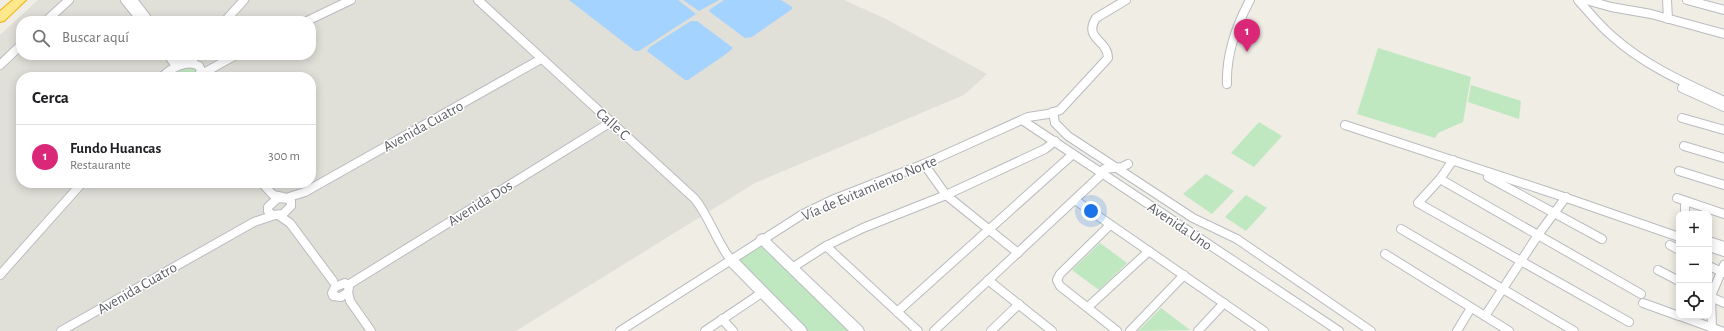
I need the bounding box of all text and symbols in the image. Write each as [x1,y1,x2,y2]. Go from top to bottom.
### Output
search box [16,16,316,60]
pin: 1 [1234,19,1260,52]
icon: search [30,27,52,49]
text: Buscar aquí [62,30,129,45]
text: Cerca [32,89,69,106]
street label: Avenida Cuatro [381,98,466,155]
street label: Calle C [593,106,632,143]
text: Fundo Huancas [70,141,161,156]
text: 1 [43,150,47,163]
text: 300 m [268,150,300,163]
street label: Vía de Evitamiento Norte [799,153,939,224]
text: Restaurante [70,159,131,172]
street label: Avenida Dos [446,178,515,229]
street label: Avenida Uno [1145,199,1215,253]
your location [1081,201,1101,221]
map controls [1676,211,1712,319]
button: + [1676,211,1712,247]
button: − [1676,247,1712,283]
street label: Avenida Cuatro [95,260,180,317]
button: locate [1676,283,1712,319]

